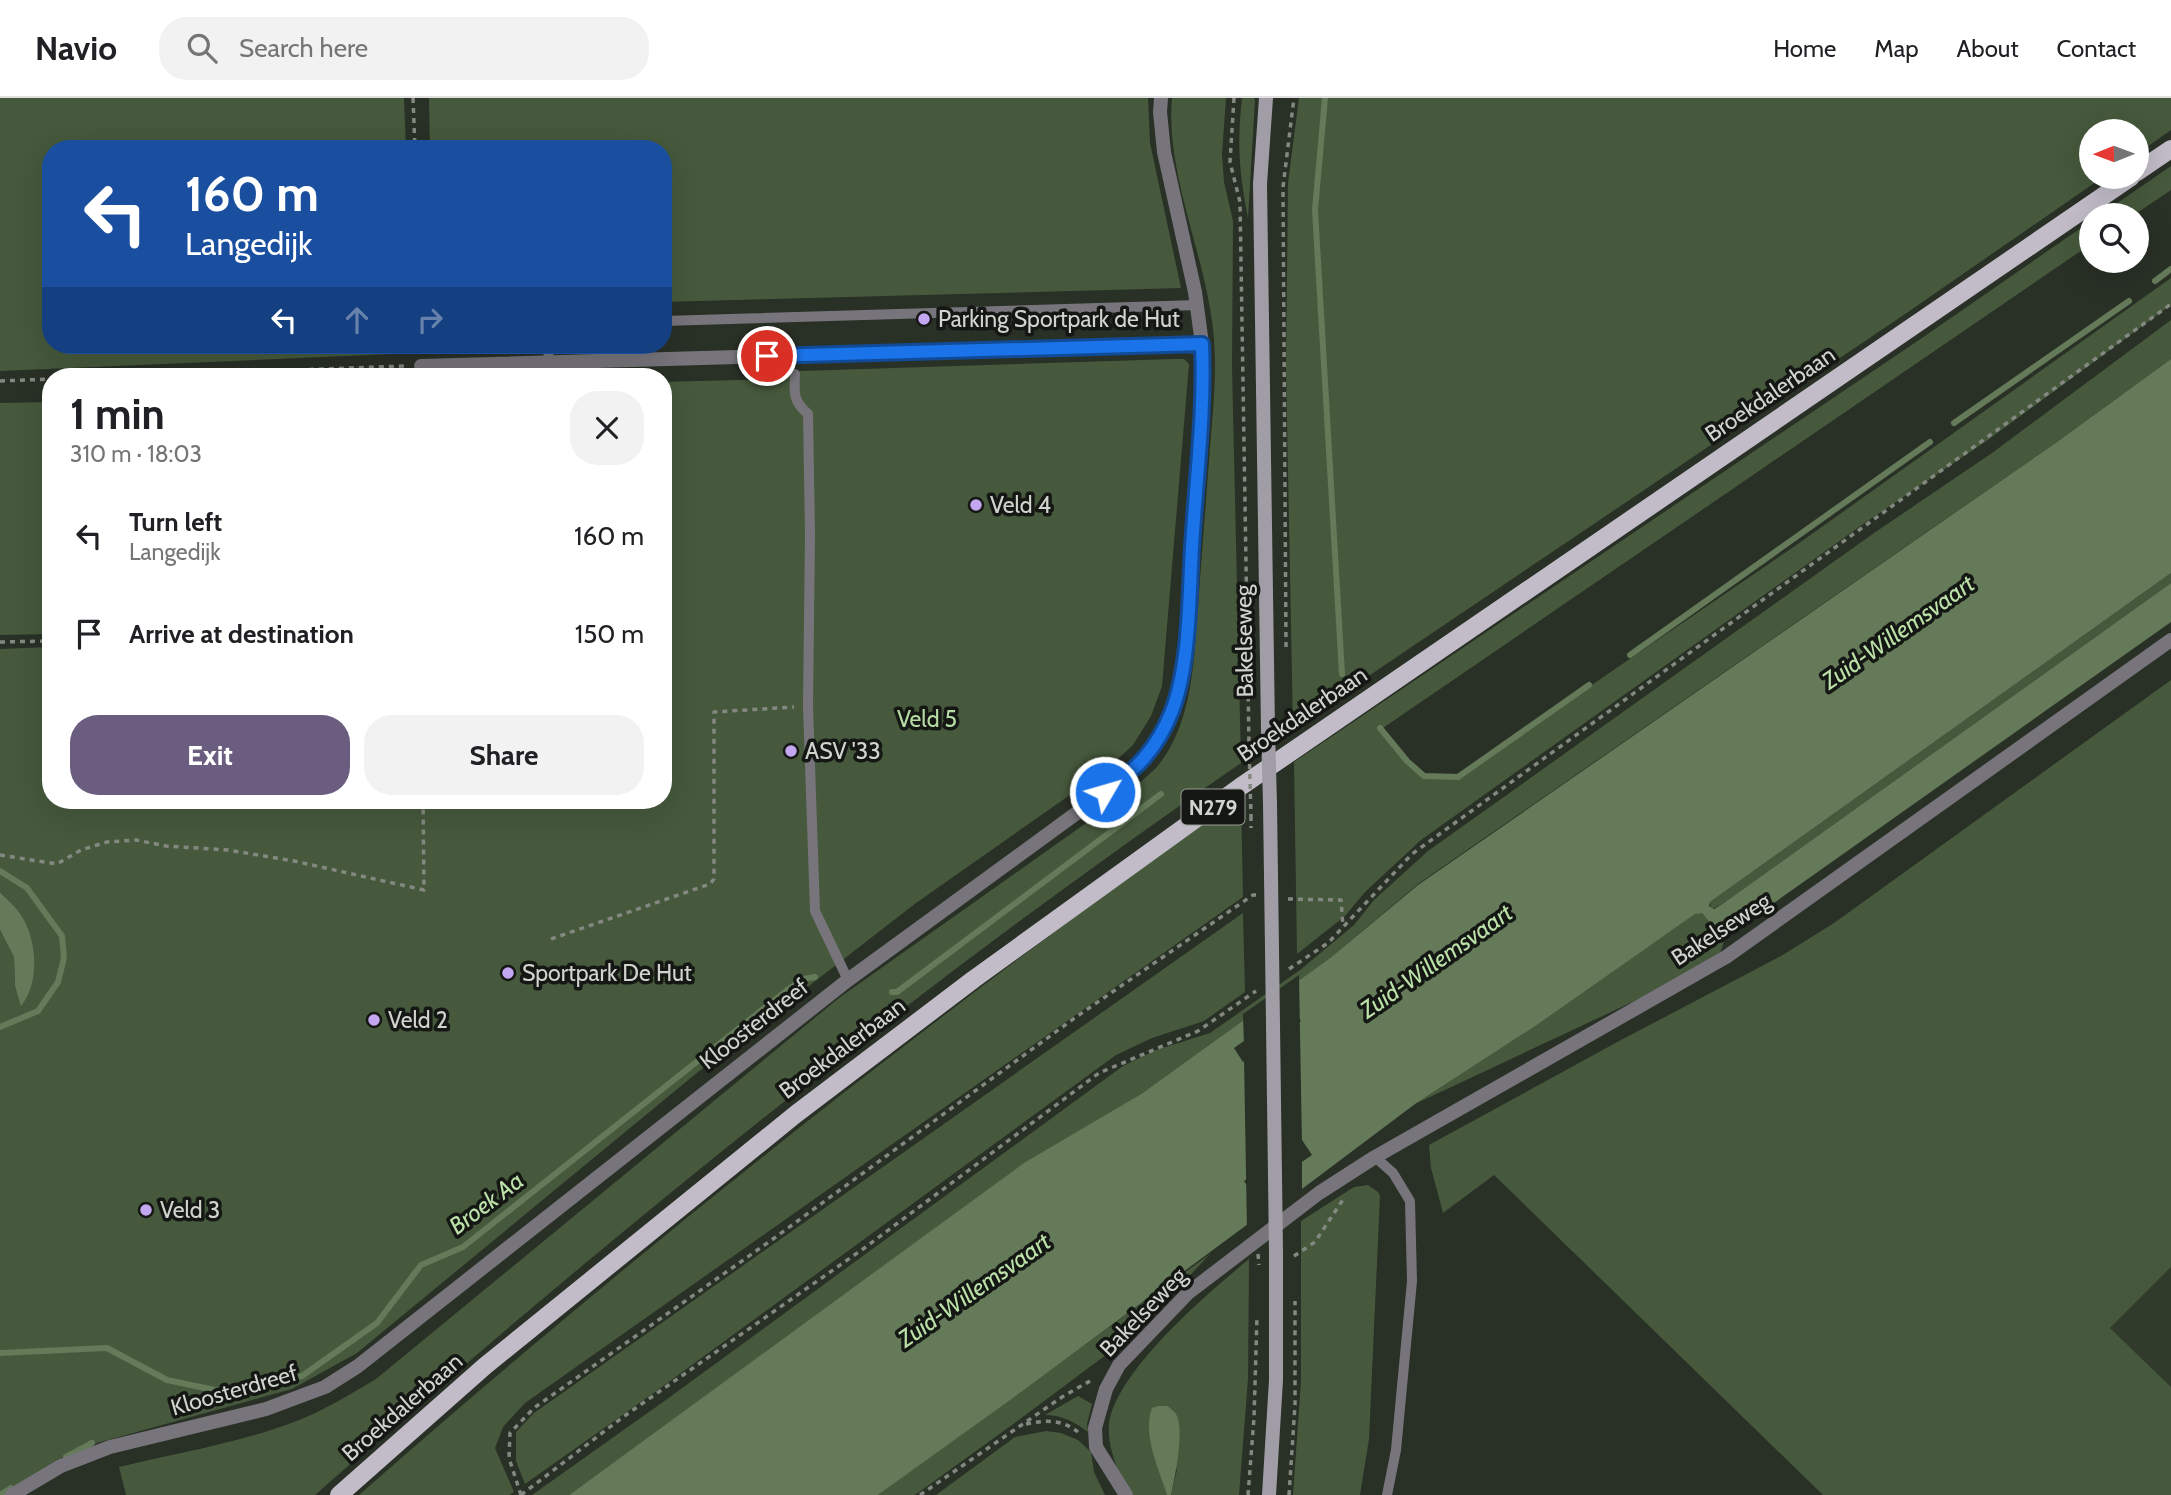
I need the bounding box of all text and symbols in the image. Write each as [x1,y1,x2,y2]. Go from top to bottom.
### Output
search box [159,17,649,80]
text: Navio [35,28,117,68]
icon: search [183,29,221,67]
text: Search here [239,32,368,64]
text: Home [1773,34,1836,63]
text: Map [1874,34,1919,63]
text: About [1957,34,2019,63]
text: Contact [2057,34,2136,63]
north arrow [2079,119,2149,189]
map controls [2079,119,2149,273]
text: 160 m [185,164,319,223]
icon: left [70,168,161,259]
button: search [2079,203,2149,273]
text: Langedijk [185,224,312,263]
icon: left [265,301,303,339]
icon: ahead [338,301,376,339]
icon: right [411,301,449,339]
place label: Parking Sportpark de Hut [938,305,1180,333]
marker: Parking Sportpark de Hut [916,311,932,327]
pin [737,326,797,386]
icon: arrive [748,337,786,375]
street label: Broekdalerbaan [1700,340,1840,448]
text: 1 min [70,388,165,440]
button: close [570,391,644,465]
text: 310 m · 18:03 [70,440,202,468]
place label: Veld 4 [990,491,1051,519]
marker: Veld 4 [968,497,984,513]
text: Turn left [129,506,222,538]
icon: left [70,517,108,555]
text: 160 m [574,520,644,552]
text: Langedijk [129,538,220,566]
water label: Zuid-Willemsvaart [1816,568,1980,696]
street label: Bakelseweg [1229,584,1259,698]
icon: arrive [70,615,108,653]
text: Arrive at destination [129,618,354,650]
text: 150 m [575,618,644,650]
street label: Broekdalerbaan [1232,660,1372,768]
park label: Veld 5 [897,705,957,733]
button: Exit [70,715,350,795]
button: Share [364,715,644,795]
place label: ASV '33 [805,737,881,765]
marker: ASV '33 [783,743,799,759]
position arrow [1068,755,1142,829]
road number: N279 [1182,790,1244,824]
street label: Bakelseweg [1666,886,1776,971]
water label: Zuid-Willemsvaart [1354,897,1518,1025]
place label: Sportpark De Hut [522,959,692,987]
marker: Sportpark De Hut [500,965,516,981]
street label: Kloosterdreef [694,973,814,1075]
street label: Broekdalerbaan [773,991,911,1105]
place label: Veld 2 [388,1006,448,1034]
marker: Veld 2 [366,1012,382,1028]
water label: Broek Aa [443,1166,529,1240]
place label: Veld 3 [160,1196,220,1224]
marker: Veld 3 [138,1202,154,1218]
water label: Zuid-Willemsvaart [892,1226,1056,1354]
street label: Bakelseweg [1094,1261,1193,1362]
street label: Broekdalerbaan [336,1347,468,1467]
street label: Kloosterdreef [167,1358,301,1421]

